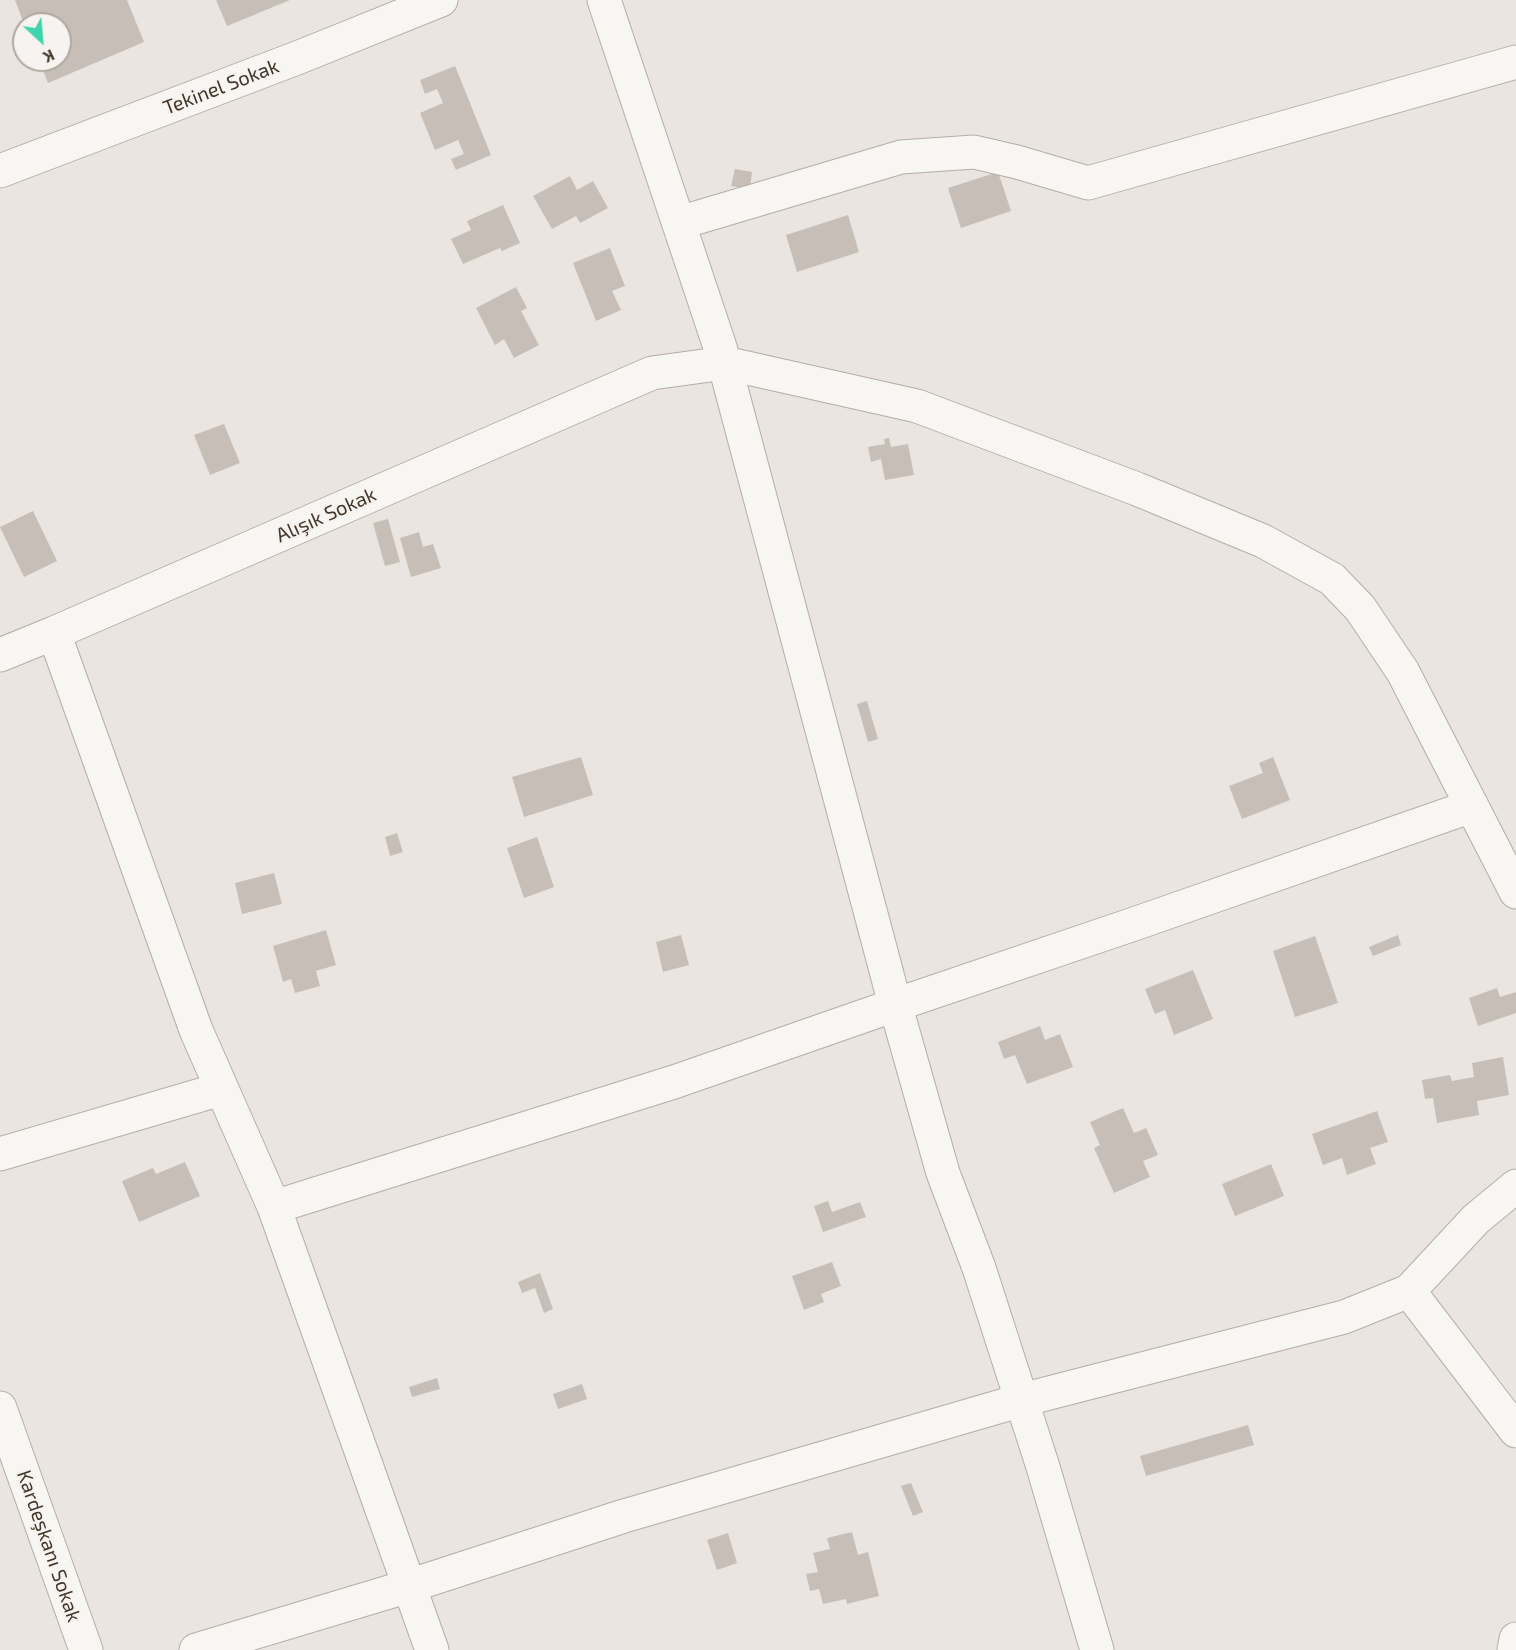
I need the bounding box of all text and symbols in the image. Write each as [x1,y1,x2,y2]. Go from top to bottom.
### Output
north arrow [12,12,72,72]
text: K [41,46,58,68]
street label: Tekinel Sokak [160,54,282,120]
street label: Alışık Sokak [272,482,380,548]
street label: Kardeşkanı Sokak [12,1467,86,1625]

